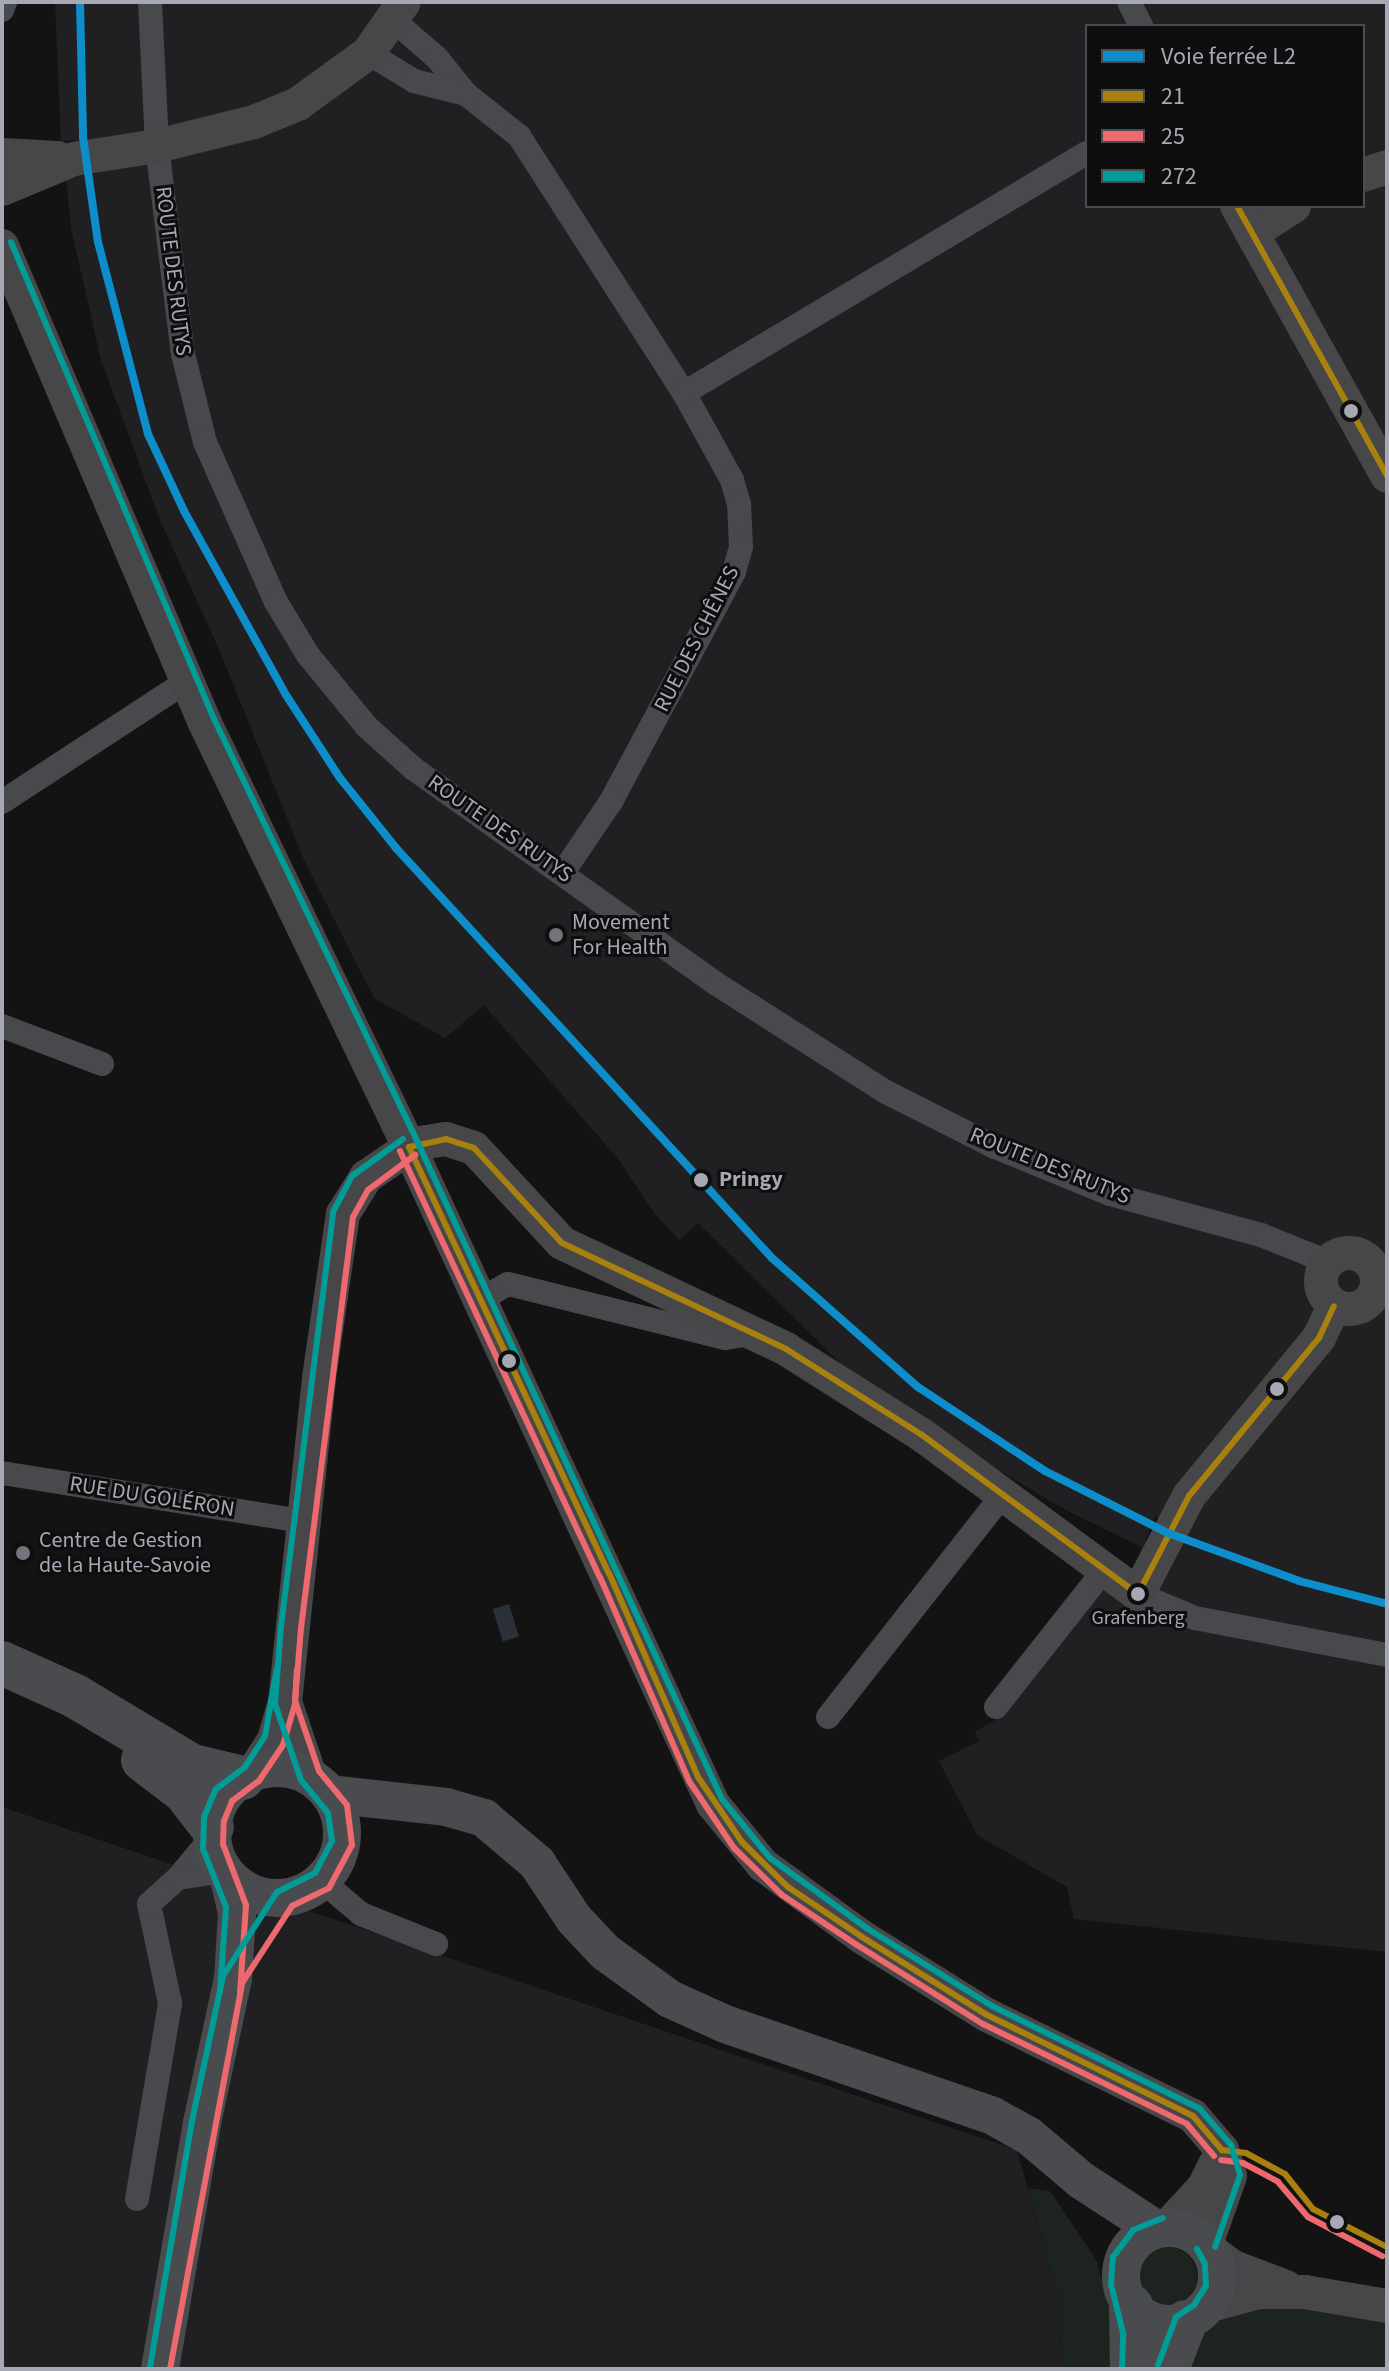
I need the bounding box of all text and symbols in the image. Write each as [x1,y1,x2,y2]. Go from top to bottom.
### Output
legend [1085,24,1365,208]
text: Voie ferrée L2 [1161,39,1296,74]
text: 21 [1161,79,1185,114]
text: 25 [1161,119,1185,154]
text: 272 [1161,159,1197,194]
street label: ROUTE DES RUTYS [150,185,196,357]
unlabelled marker [1343,403,1359,419]
street label: RUE DES CHÊNES [649,562,745,716]
street label: ROUTE DES RUTYS [423,769,577,889]
place label: Movement For Health [572,909,670,960]
marker: Movement For Health [547,926,565,944]
street label: ROUTE DES RUTYS [966,1122,1134,1210]
place label: Pringy [719,1167,783,1193]
marker: Pringy [690,1169,712,1191]
unlabelled marker [501,1353,517,1369]
unlabelled marker [1269,1381,1285,1397]
street label: RUE DU GOLÉRON [68,1471,236,1523]
place label: Centre de Gestion de la Haute-Savoie [39,1527,211,1578]
marker: Centre de Gestion de la Haute-Savoie [14,1544,32,1562]
marker: Grafenberg [1130,1586,1146,1602]
place label: Grafenberg [1091,1606,1185,1630]
unlabelled marker [1329,2214,1345,2230]

